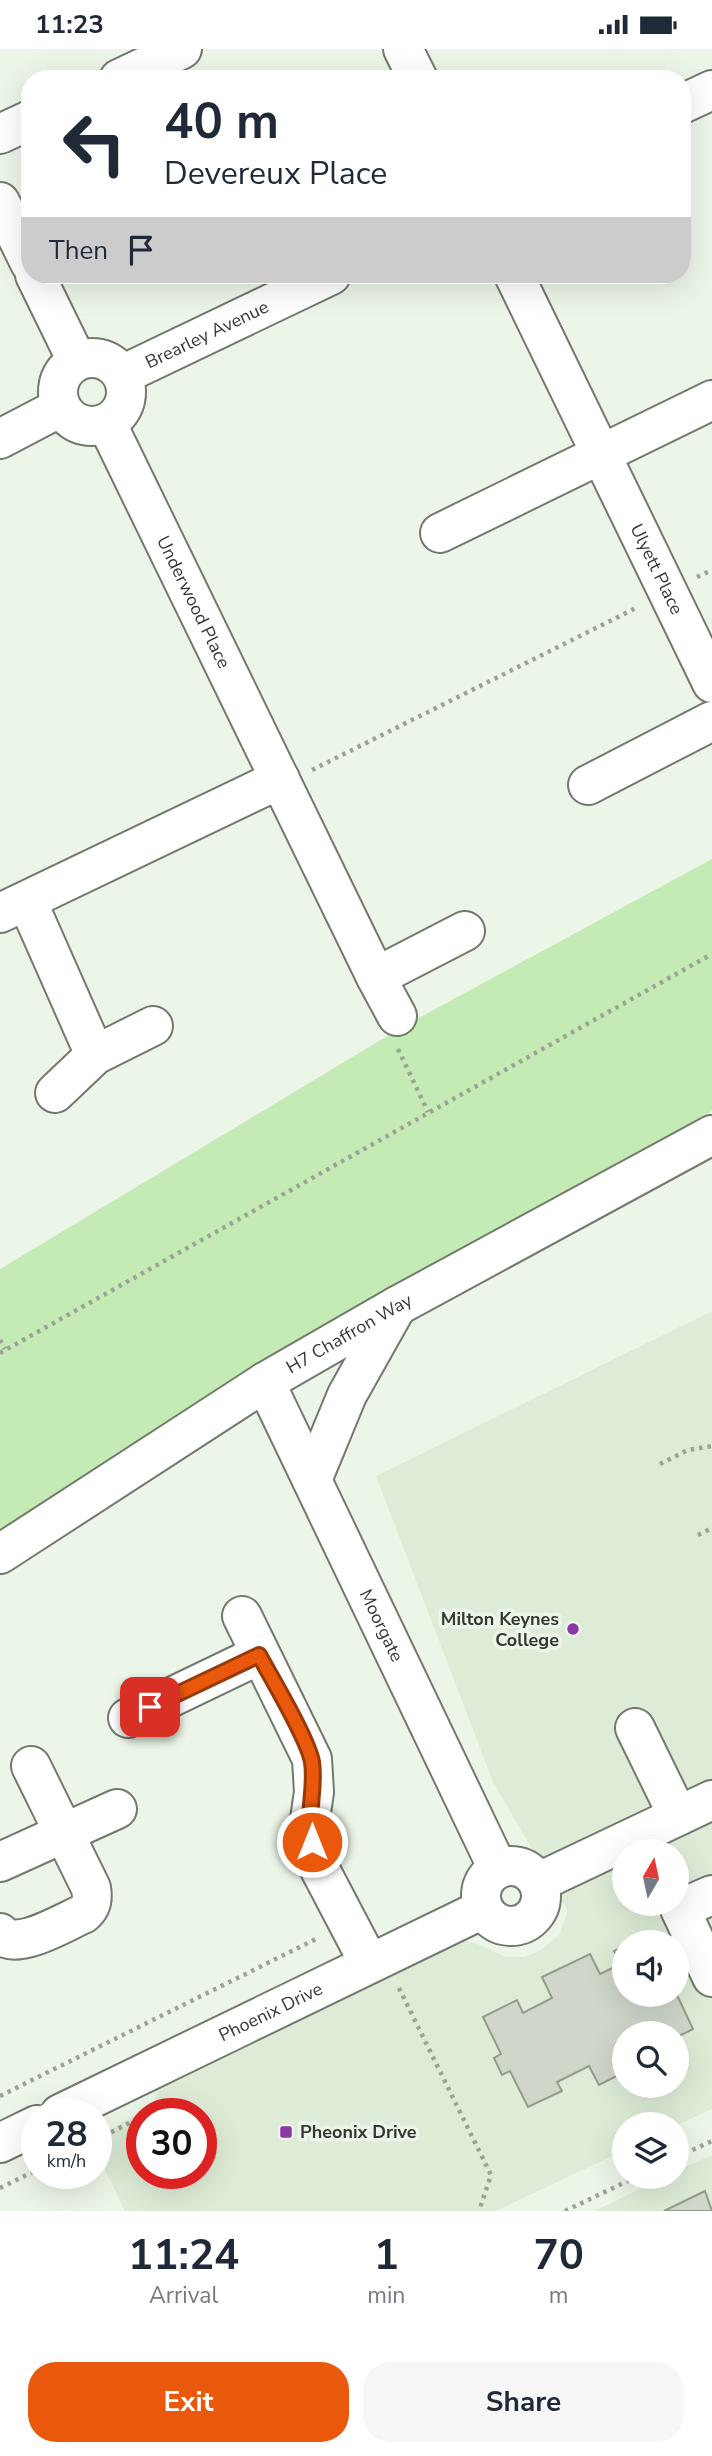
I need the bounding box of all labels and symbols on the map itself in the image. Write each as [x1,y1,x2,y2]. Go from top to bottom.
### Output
street label: Brearley Avenue [141,295,272,374]
street label: Ulyett Place [625,520,689,619]
street label: Underwood Place [151,532,236,672]
street label: H7 Chaffron Way [282,1288,417,1379]
street label: Moorgate [354,1585,409,1666]
place label: Milton Keynes College [441,1607,559,1652]
marker: Milton Keynes College [565,1621,581,1637]
pin [120,1677,180,1737]
position arrow [275,1805,349,1879]
north arrow [612,1839,690,1916]
street label: Phoenix Drive [215,1977,326,2047]
speed limit sign: 30 [126,2098,217,2189]
place label: Pheonix Drive [300,2120,417,2144]
marker: Pheonix Drive [278,2124,294,2140]

